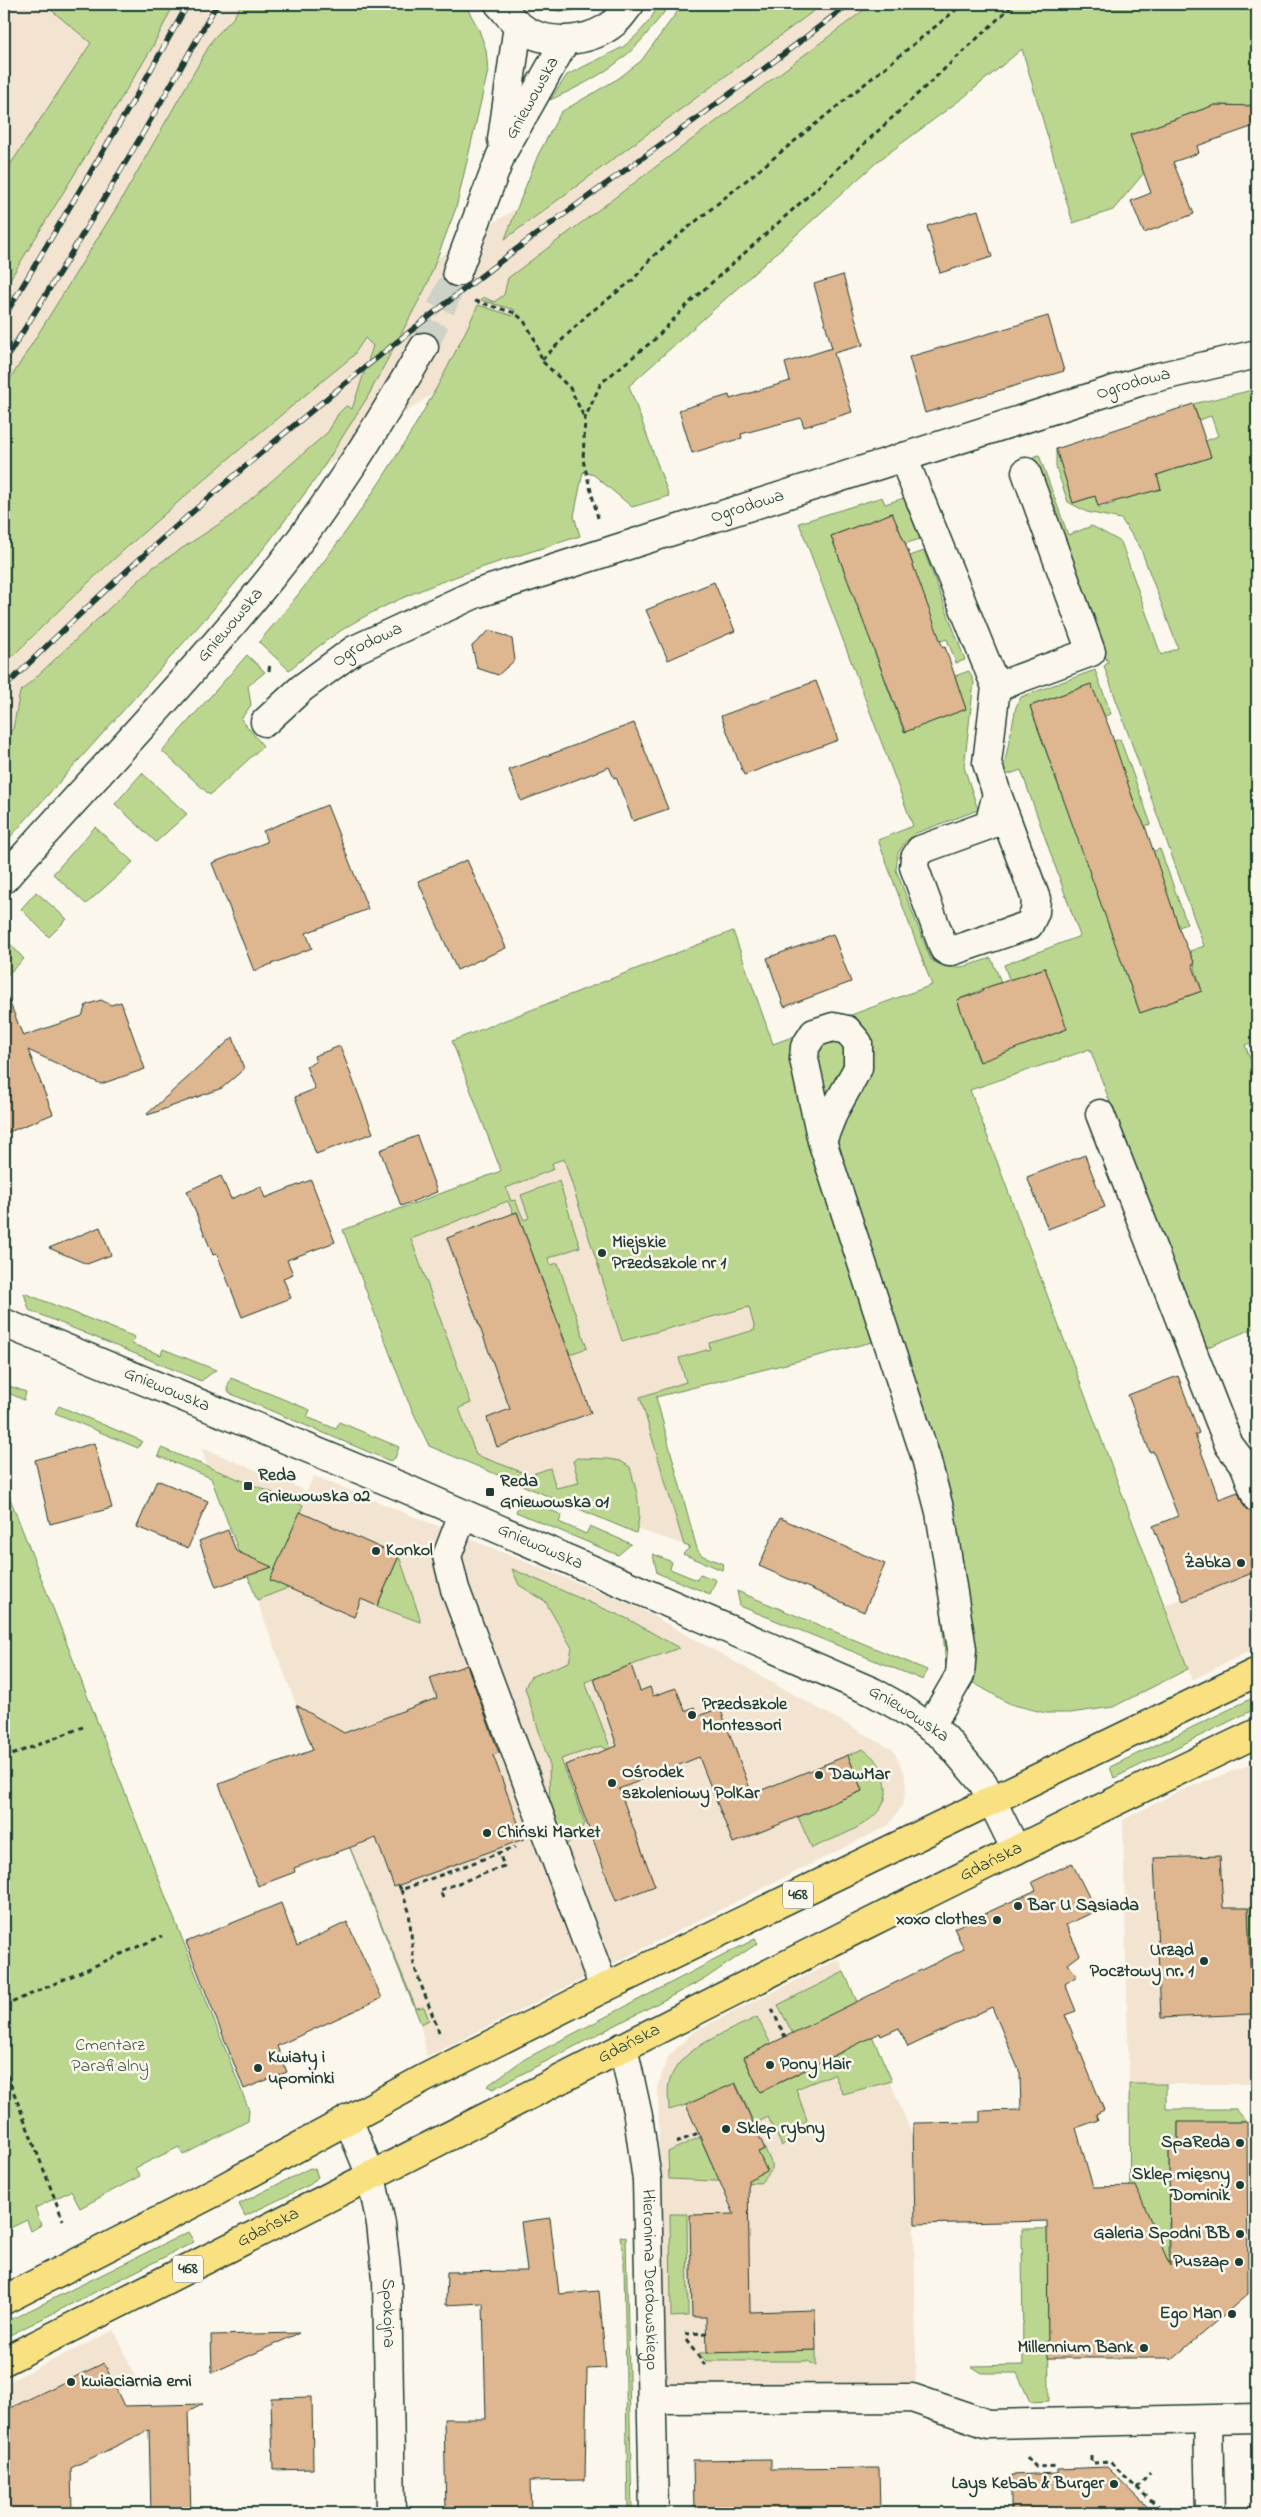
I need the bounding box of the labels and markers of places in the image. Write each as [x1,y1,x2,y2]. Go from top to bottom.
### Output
place label: Miejskie Przedszkole nr 1 [612,1230,727,1277]
marker: Miejskie Przedszkole nr 1 [596,1247,608,1259]
place label: Reda Gniewowska 02 [258,1463,370,1510]
place label: Reda Gniewowska 01 [500,1469,609,1516]
marker: Reda Gniewowska 02 [242,1480,254,1492]
marker: Reda Gniewowska 01 [484,1486,496,1498]
place label: Konkol [386,1538,433,1564]
marker: Konkol [370,1545,382,1557]
place label: Żabka [1184,1550,1231,1576]
marker: Żabka [1235,1557,1247,1569]
place label: Przedszkole Montessori [702,1692,788,1739]
marker: Przedszkole Montessori [686,1709,698,1721]
place label: Ośrodek szkoleniowy PolKar [622,1760,760,1808]
place label: DawMar [828,1762,890,1788]
marker: DawMar [813,1769,825,1781]
marker: Ośrodek szkoleniowy PolKar [606,1777,618,1789]
place label: Chiński Market [497,1820,602,1846]
marker: Chiński Market [481,1827,493,1839]
place label: Bar U Sąsiada [1027,1893,1139,1919]
marker: Bar U Sąsiada [1012,1900,1024,1912]
place label: xoxo clothes [896,1907,987,1933]
marker: xoxo clothes [991,1914,1003,1926]
place label: Urząd Pocztowy nr. 1 [1090,1938,1195,1986]
marker: Urząd Pocztowy nr. 1 [1198,1955,1210,1967]
place label: Kwiaty i upominki [268,2045,335,2092]
place label: Pony Hair [780,2052,852,2079]
marker: Pony Hair [764,2059,776,2071]
marker: Kwiaty i upominki [252,2062,264,2074]
place label: Sklep rybny [736,2116,825,2143]
marker: Sklep rybny [720,2123,732,2135]
place label: SpaReda [1161,2130,1230,2156]
marker: SpaReda [1234,2137,1246,2149]
place label: Sklep mięsny Dominik [1132,2162,1231,2209]
marker: Sklep mięsny Dominik [1234,2179,1246,2191]
place label: Galeria Spodni BB [1093,2221,1230,2247]
marker: Galeria Spodni BB [1234,2228,1246,2240]
place label: Puszap [1173,2249,1229,2275]
marker: Puszap [1233,2256,1245,2268]
place label: Ego Man [1160,2301,1222,2328]
marker: Ego Man [1226,2308,1238,2320]
place label: Millennium Bank [1017,2335,1135,2361]
marker: Millennium Bank [1138,2342,1150,2354]
place label: kwiaciarnia emi [81,2369,192,2395]
marker: kwiaciarnia emi [65,2376,77,2388]
place label: Lays Kebab & Burger [952,2471,1104,2498]
marker: Lays Kebab & Burger [1108,2478,1120,2490]

